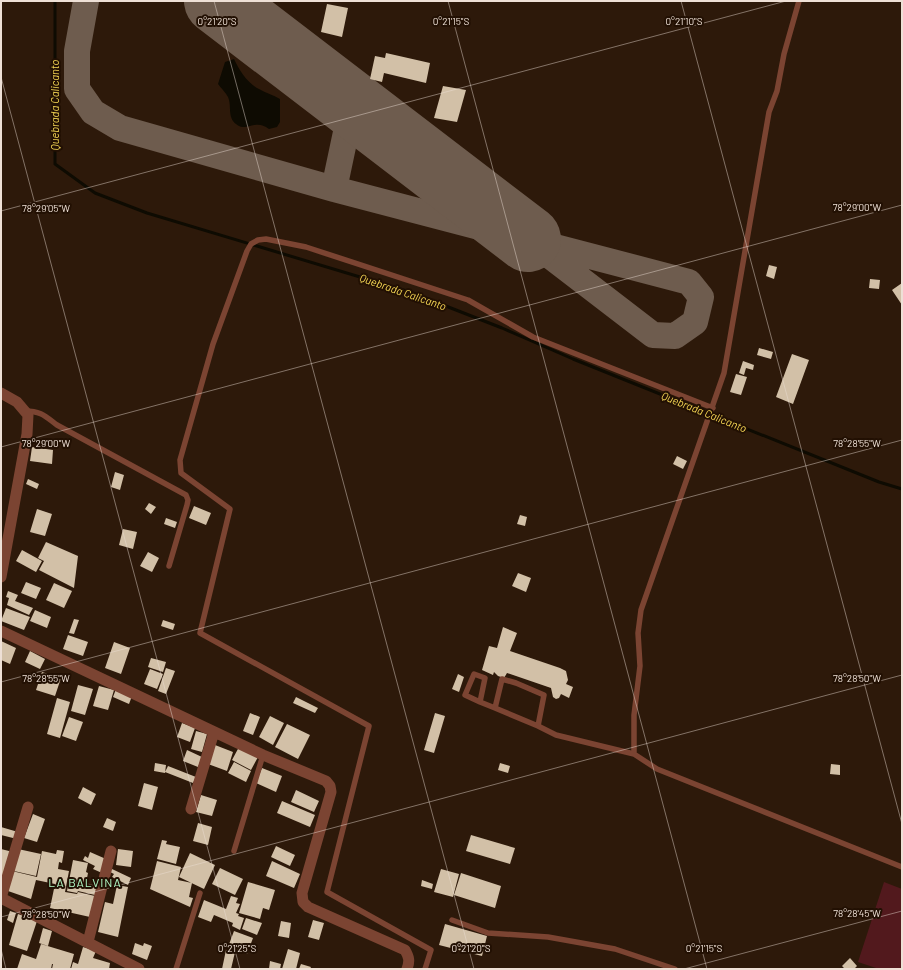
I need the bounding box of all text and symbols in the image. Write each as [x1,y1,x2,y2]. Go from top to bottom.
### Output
text: 0°21'20"S [198,15,237,27]
text: 0°21'15"S [433,15,469,27]
text: 0°21'10"S [665,15,703,27]
water label: Quebrada Calicanto [48,59,61,150]
text: 78°29'00"W [833,201,881,213]
text: 78°29'05"W [22,202,70,214]
water label: Quebrada Calicanto [358,271,448,313]
water label: Quebrada Calicanto [660,389,749,435]
text: 78°29'00"W [22,437,70,449]
text: 78°28'55"W [833,437,881,449]
text: 78°28'55"W [22,672,70,684]
text: 78°28'50"W [833,672,881,684]
district label: LA BALVINA [48,875,122,889]
text: 78°28'45"W [833,907,881,919]
text: 78°28'50"W [22,908,70,920]
text: 0°21'25"S [218,942,256,954]
text: 0°21'20"S [452,942,491,954]
text: 0°21'15"S [686,942,722,954]

